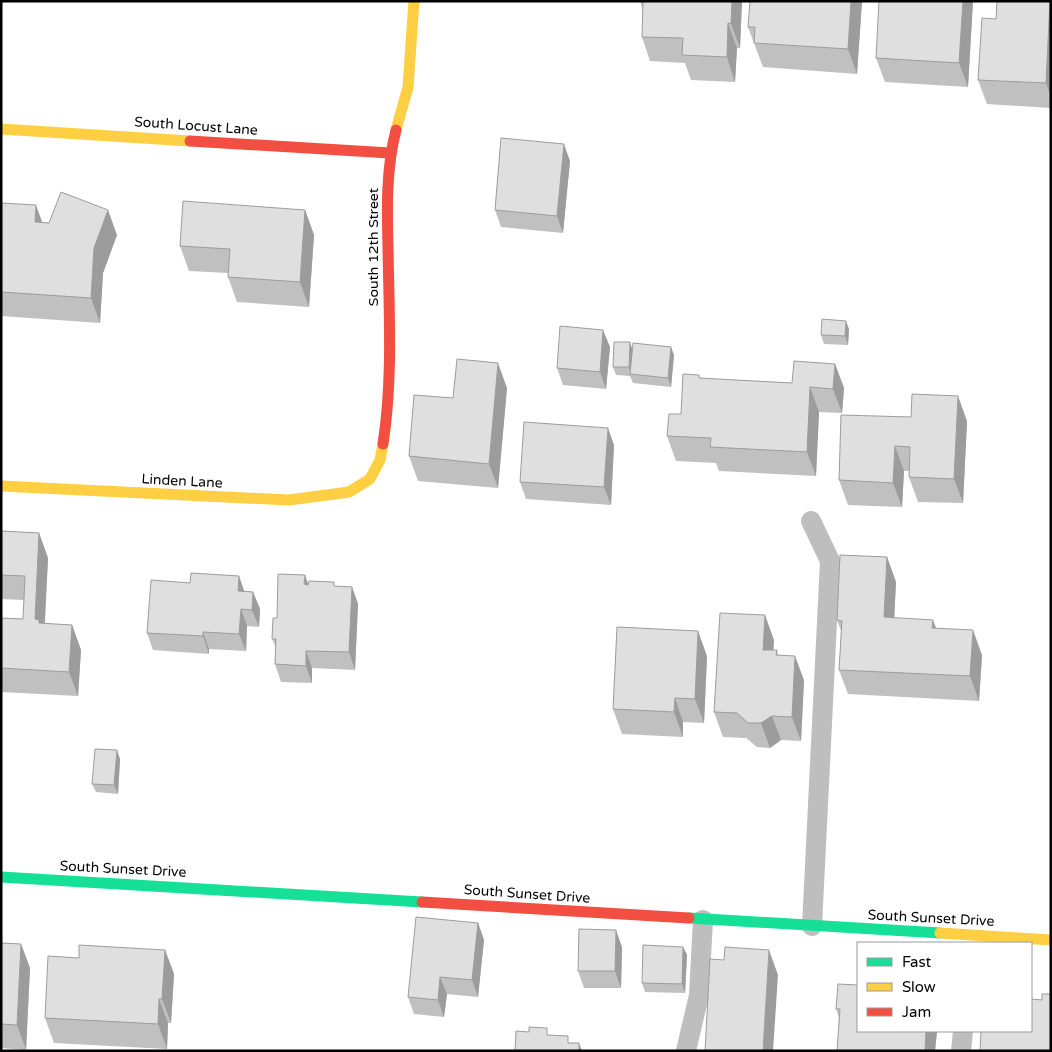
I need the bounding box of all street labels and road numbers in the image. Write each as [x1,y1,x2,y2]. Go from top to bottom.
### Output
street label: South Locust Lane [134,113,258,139]
street label: South 12th Street [365,187,382,306]
street label: Linden Lane [141,470,223,492]
street label: South Sunset Drive [59,857,187,881]
street label: South Sunset Drive [463,881,591,907]
street label: South Sunset Drive [867,906,995,930]

